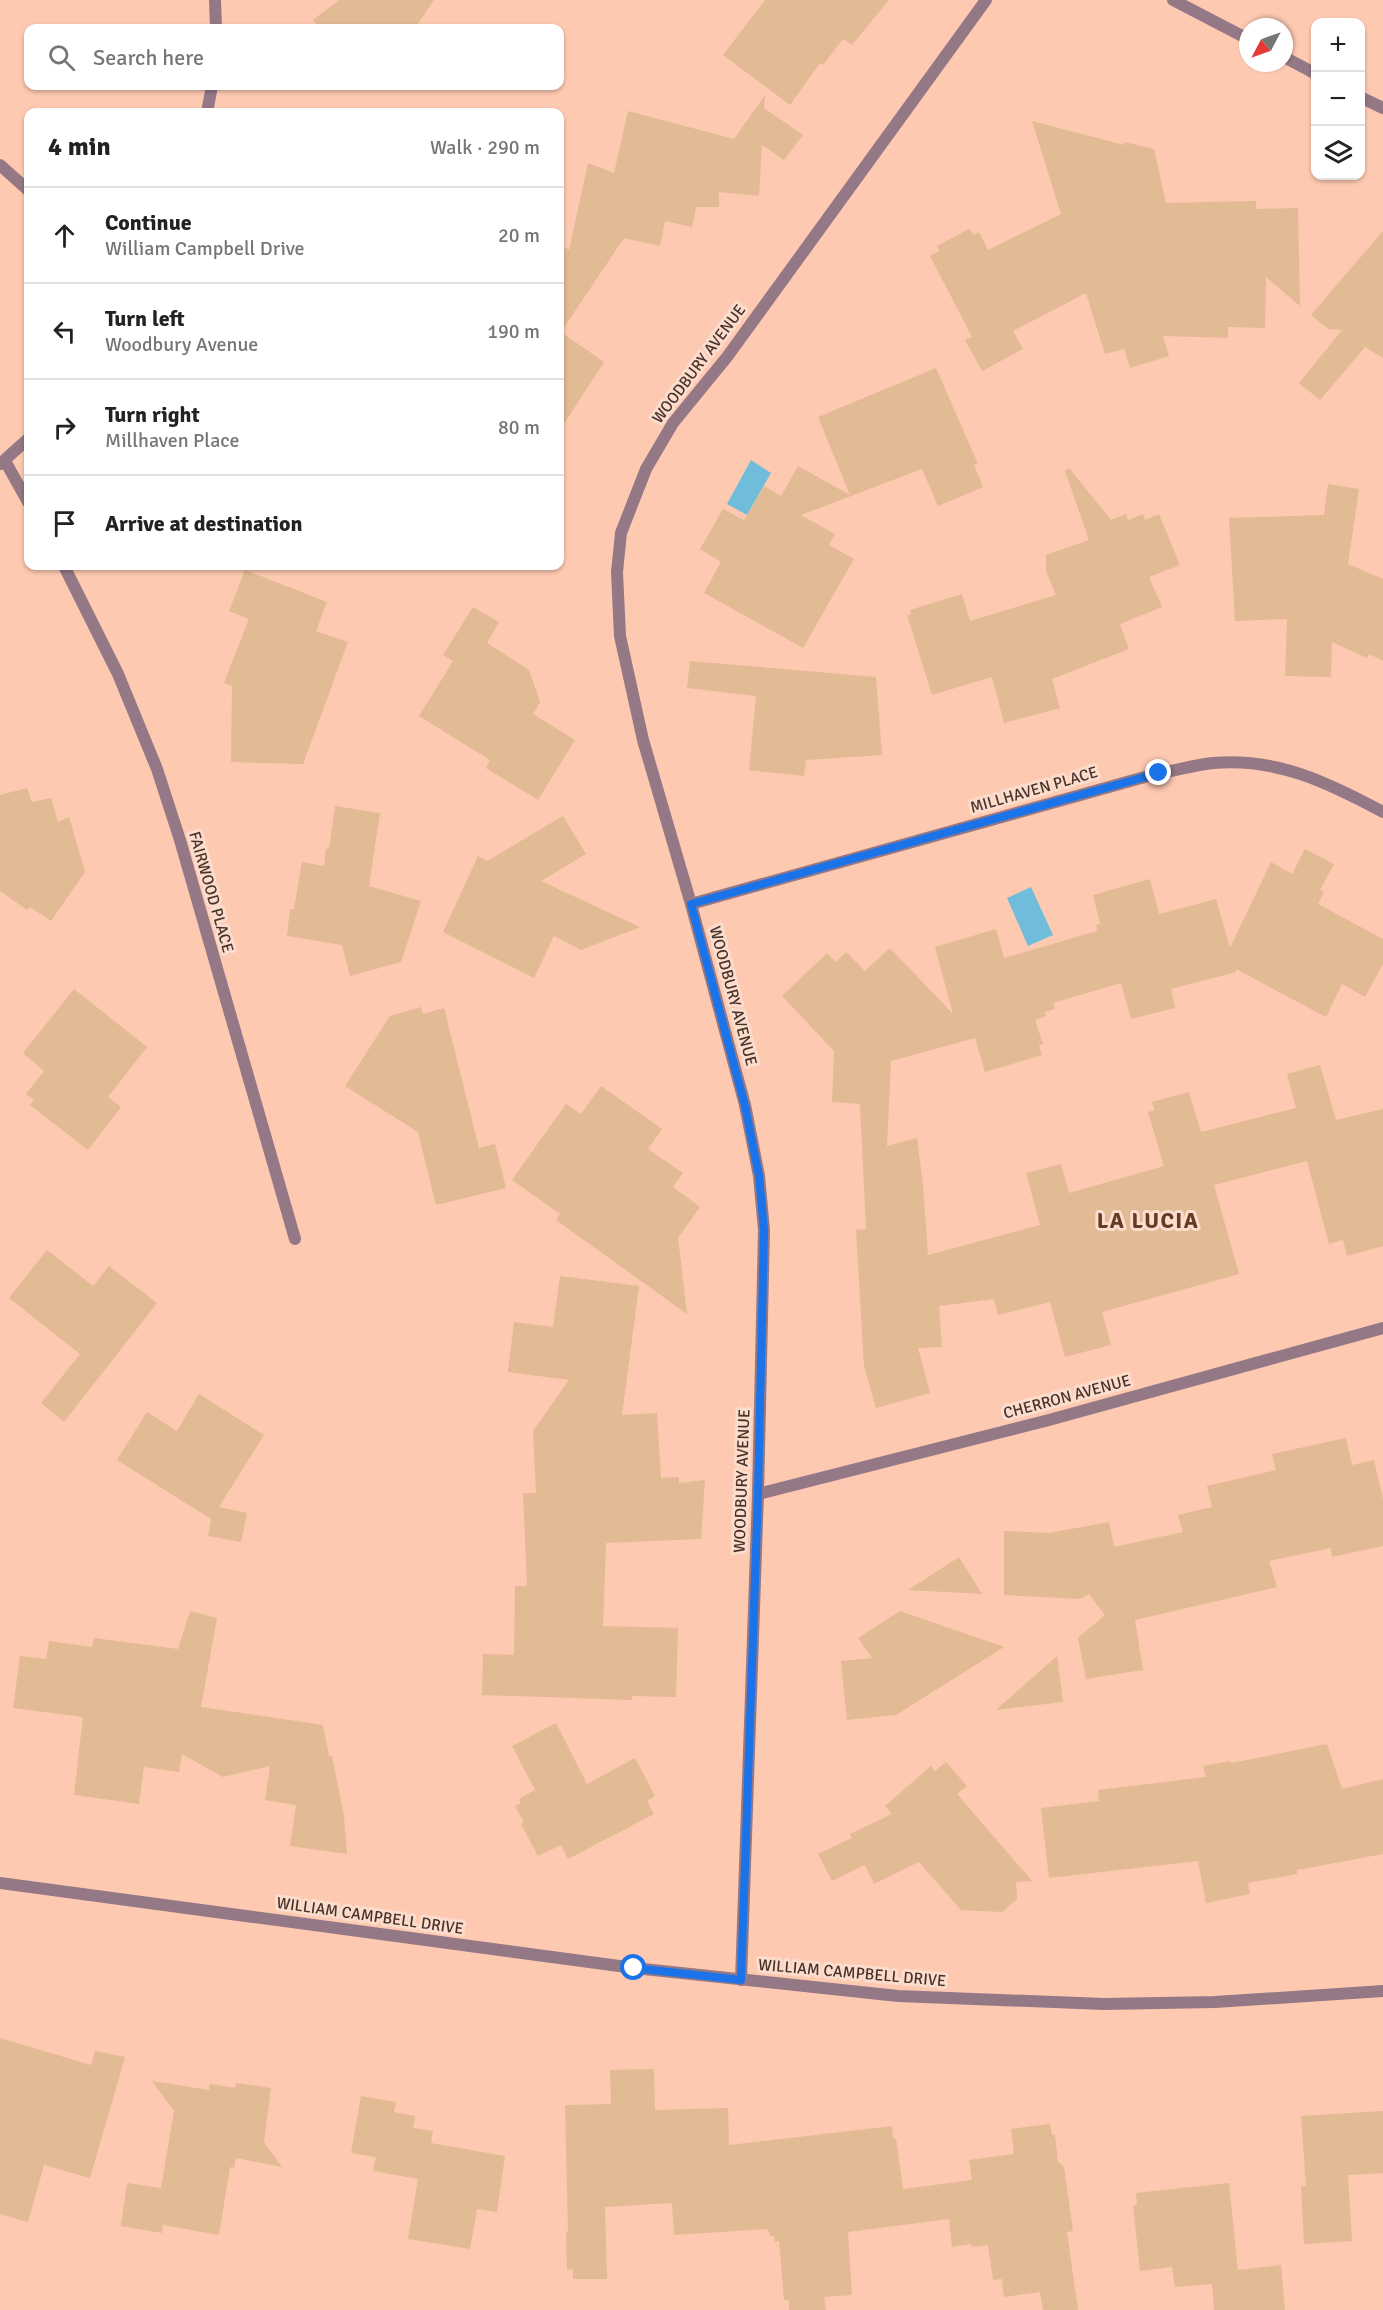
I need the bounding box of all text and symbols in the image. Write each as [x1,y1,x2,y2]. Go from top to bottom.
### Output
north arrow [1239,18,1293,72]
map controls [1311,18,1365,180]
button: + [1311,18,1365,72]
search box [24,24,564,90]
icon: search [45,41,78,74]
text: Search here [93,44,204,71]
button: − [1311,72,1365,126]
button: layers [1311,126,1365,180]
text: 4 min [48,131,111,163]
text: Walk · 290 m [430,135,540,160]
text: Continue [105,209,192,236]
icon: ahead [48,219,81,252]
text: 20 m [498,223,540,248]
text: William Campbell Drive [105,236,305,261]
street label: WOODBURY AVENUE [648,301,750,427]
text: Turn left [105,305,185,332]
icon: left [48,315,81,348]
text: 190 m [487,319,540,344]
text: Woodbury Avenue [105,332,258,357]
text: Turn right [105,401,200,428]
icon: right [48,411,81,444]
text: 80 m [498,415,540,440]
text: Millhaven Place [105,428,240,453]
icon: arrive [48,507,81,540]
text: Arrive at destination [105,510,302,537]
route end [1145,759,1171,785]
street label: MILLHAVEN PLACE [968,762,1100,818]
street label: FAIRWOOD PLACE [184,829,238,955]
street label: WOODBURY AVENUE [705,924,761,1068]
district label: LA LUCIA [1097,1207,1199,1234]
street label: CHERRON AVENUE [1001,1370,1133,1424]
street label: WOODBURY AVENUE [729,1409,755,1553]
street label: WILLIAM CAMPBELL DRIVE [275,1893,465,1939]
route start [620,1954,646,1980]
street label: WILLIAM CAMPBELL DRIVE [757,1955,947,1991]

